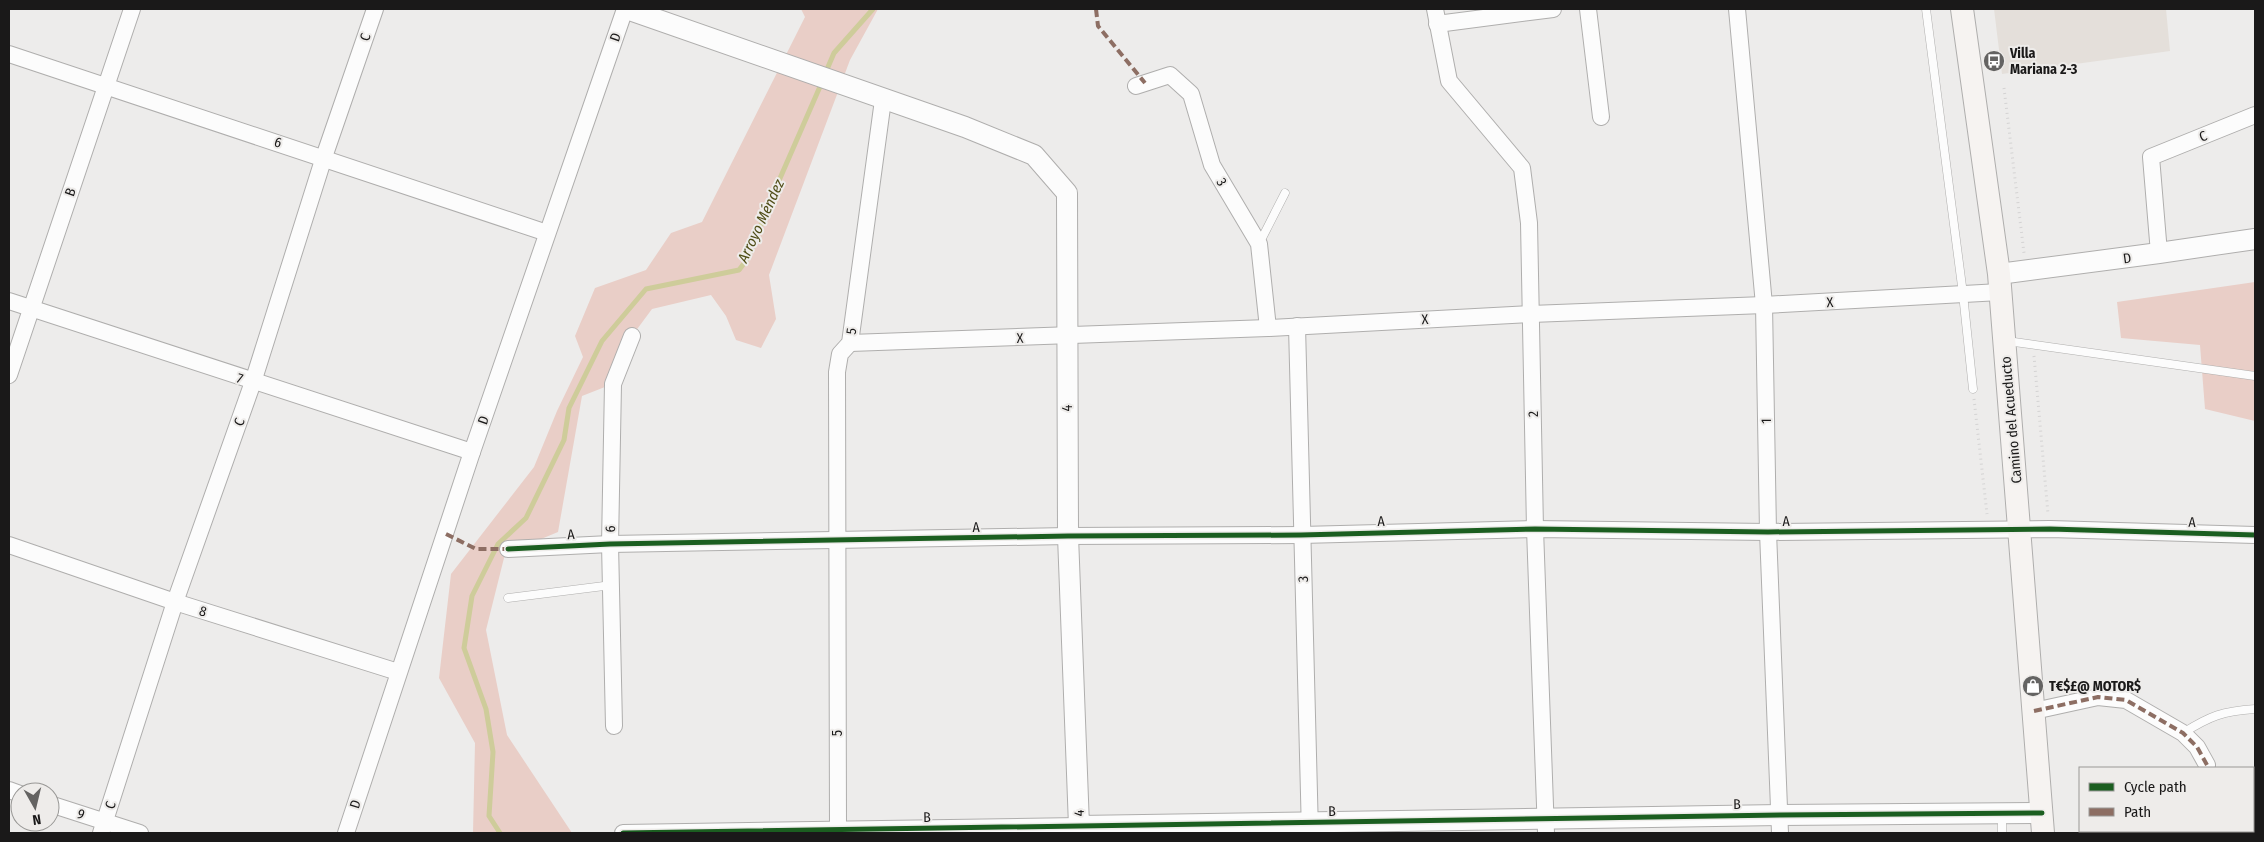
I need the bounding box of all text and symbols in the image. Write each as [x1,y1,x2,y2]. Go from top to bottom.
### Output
street label: C [356,31,375,43]
street label: D [606,31,625,44]
place label: Villa Mariana 2-3 [2009,45,2078,78]
bus stop icon: Villa Mariana 2-3 [1982,49,2006,73]
street label: C [2197,127,2210,146]
street label: 6 [272,133,284,152]
street label: 3 [1213,175,1230,189]
water label: Arroyo Méndez [733,176,788,266]
street label: B [61,185,80,199]
street label: D [2122,250,2132,267]
street label: X [1826,294,1834,311]
street label: X [1421,311,1429,328]
street label: 5 [843,327,860,335]
street label: X [1016,330,1024,347]
street label: Camino del Acueducto [1997,356,2026,484]
street label: 7 [235,370,245,388]
street label: 4 [1059,404,1076,411]
street label: 2 [1525,411,1542,417]
street label: D [474,414,493,427]
street label: C [230,416,249,428]
street label: 1 [1758,418,1775,424]
street label: A [1377,513,1385,530]
street label: A [1782,513,1790,530]
street label: A [2188,514,2197,531]
street label: A [972,519,980,536]
street label: 6 [602,525,619,533]
street label: A [567,526,576,543]
street label: 3 [1295,576,1312,582]
street label: 8 [197,602,209,621]
shop icon: T€$£@ MOTOR$ [2021,674,2045,698]
place label: T€$£@ MOTOR$ [2049,678,2141,695]
street label: 5 [829,730,846,736]
legend [2079,767,2254,832]
text: Cycle path [2124,778,2187,796]
north arrow [10,782,60,832]
street label: B [1733,796,1741,813]
street label: D [346,798,365,811]
street label: C [101,799,120,811]
street label: B [1328,803,1336,820]
text: Path [2124,803,2151,821]
street label: 9 [75,805,87,824]
street label: B [923,809,931,826]
street label: 4 [1071,809,1088,817]
text: N [31,810,42,828]

